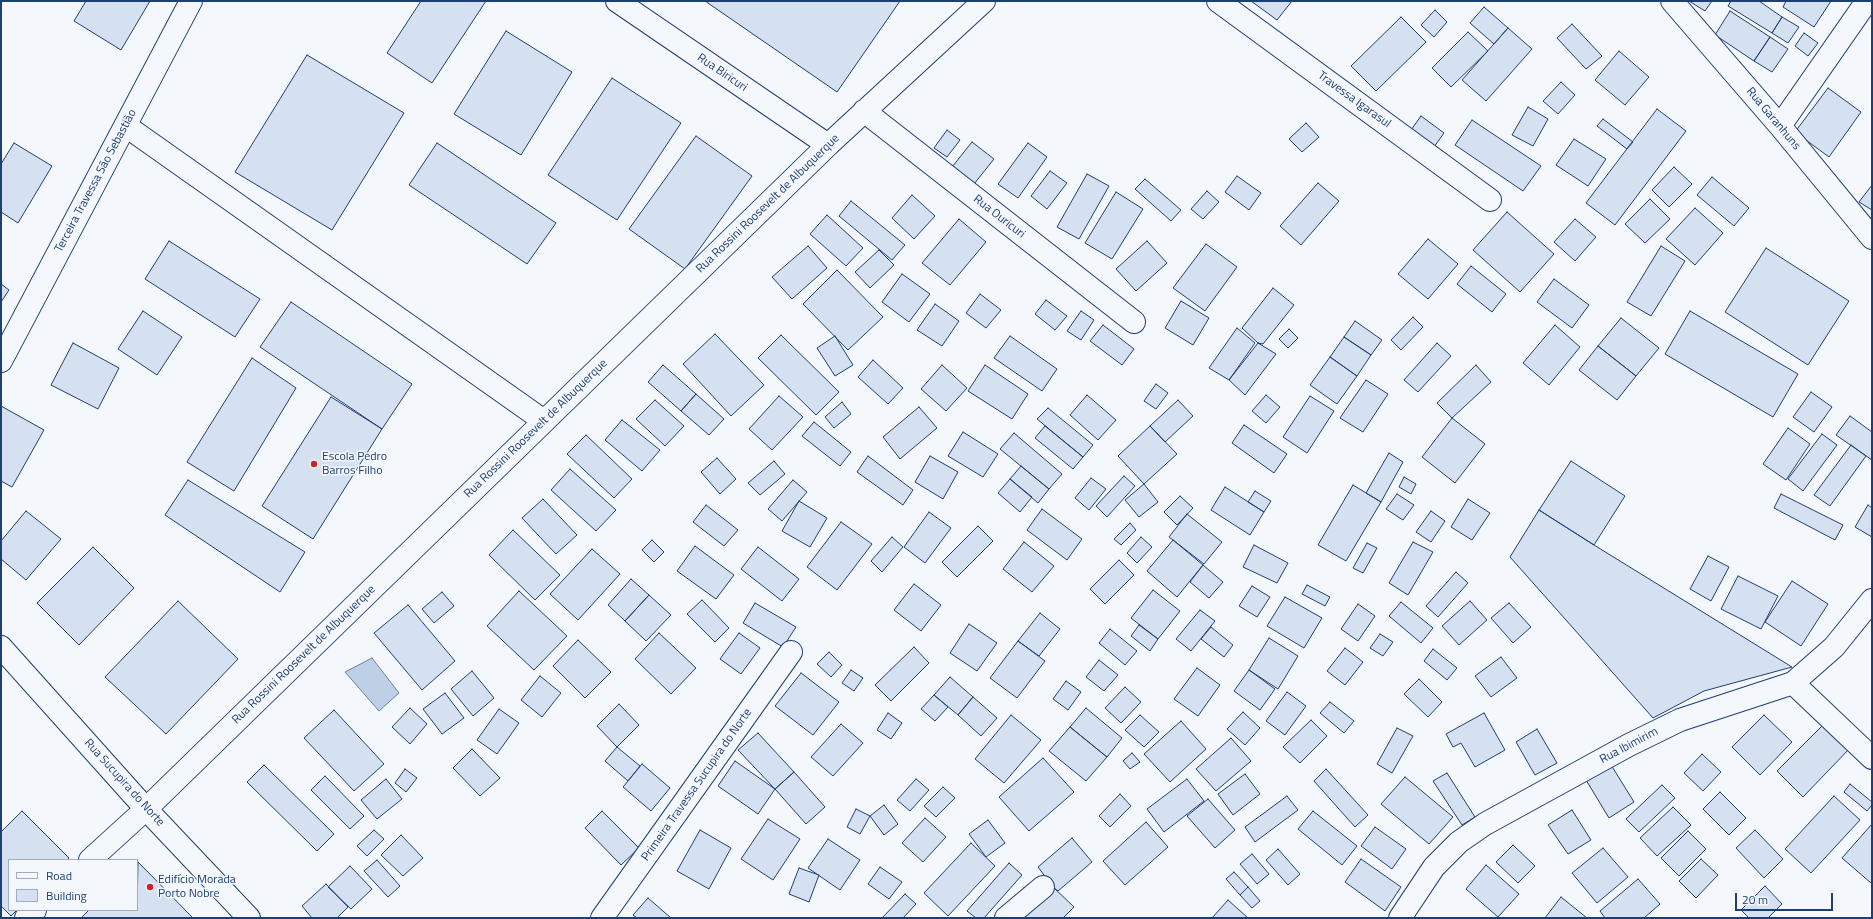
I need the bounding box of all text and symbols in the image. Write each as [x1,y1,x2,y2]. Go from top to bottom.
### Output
street label: Rua Biricuri [694,51,750,95]
street label: Travessa Igarasul [1315,69,1393,131]
street label: Rua Garanhuns [1743,85,1803,153]
street label: Terceira Travessa São Sebastião [52,107,140,255]
street label: Rua Rossini Roosevelt de Albuquerque [693,132,843,276]
street label: Rua Ouricuri [970,192,1028,242]
street label: Rua Rossini Roosevelt de Albuquerque [461,357,611,501]
place label: Escola Pedro Barros Filho [322,450,387,478]
marker: Escola Pedro Barros Filho [309,459,319,469]
street label: Rua Rossini Roosevelt de Albuquerque [229,583,379,727]
street label: Primeira Travessa Sucupira do Norte [639,706,755,864]
street label: Rua Ibimirim [1597,725,1661,767]
street label: Rua Sucupira do Norte [81,736,167,830]
legend [8,859,138,911]
text: Road [46,866,72,885]
place label: Edifício Morada Porto Nobre [158,873,236,901]
marker: Edifício Morada Porto Nobre [145,882,155,892]
scale bar [1737,885,1835,911]
text: Building [46,886,87,905]
text: 20 m [1742,890,1768,909]

